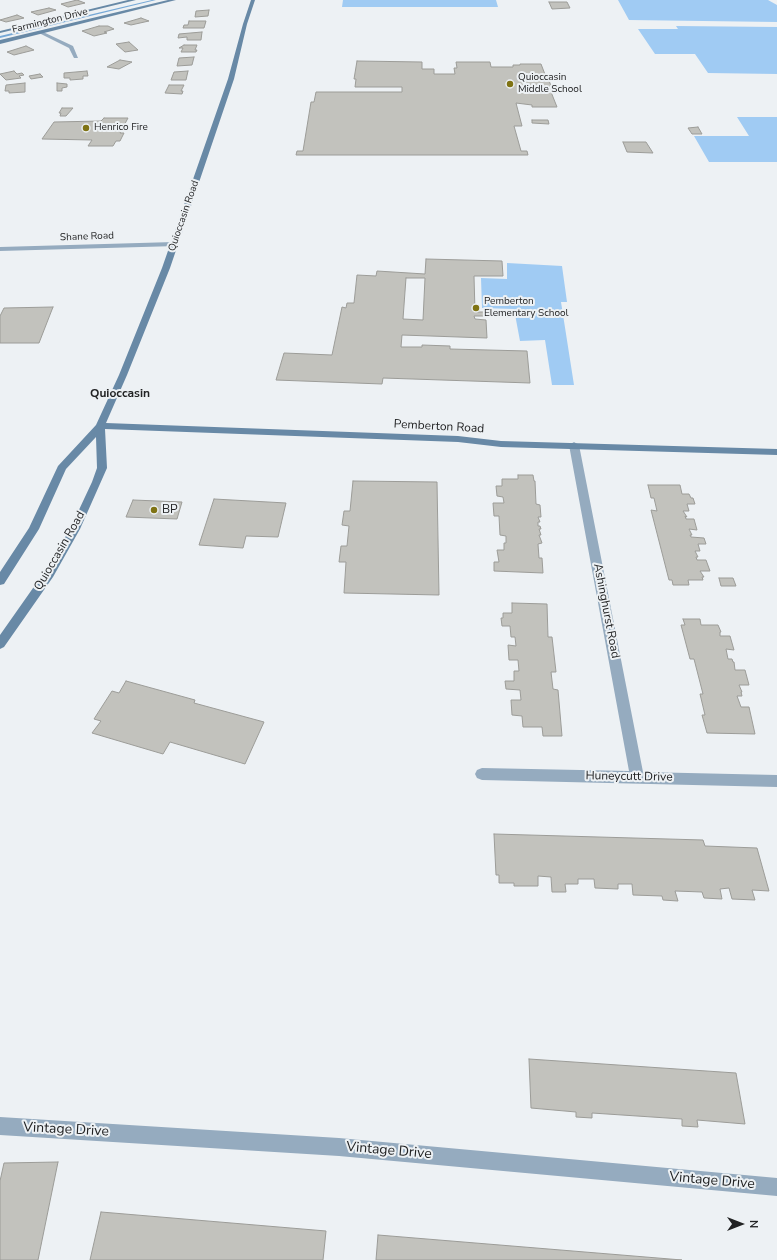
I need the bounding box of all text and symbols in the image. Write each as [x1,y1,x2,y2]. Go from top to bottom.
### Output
street label: Farmington Drive [11,6,89,36]
place label: Quioccasin Middle School [518,72,582,96]
marker: Quioccasin Middle School [505,79,515,89]
place label: Henrico Fire [94,122,148,134]
marker: Henrico Fire [81,123,91,133]
street label: Quioccasin Road [166,179,202,253]
street label: Shane Road [60,230,114,244]
place label: Pemberton Elementary School [484,296,569,320]
marker: Pemberton Elementary School [471,303,481,313]
district label: Quioccasin [90,387,150,401]
street label: Pemberton Road [393,417,485,437]
place label: BP [162,503,178,517]
marker: BP [149,505,159,515]
street label: Quioccasin Road [31,509,89,593]
street label: Ashinghurst Road [590,562,622,660]
street label: Huneycutt Drive [585,769,673,785]
street label: Vintage Drive [23,1119,109,1141]
street label: Vintage Drive [346,1139,432,1163]
street label: Vintage Drive [669,1169,755,1193]
north arrow [721,1204,761,1244]
text: N [746,1220,761,1228]

